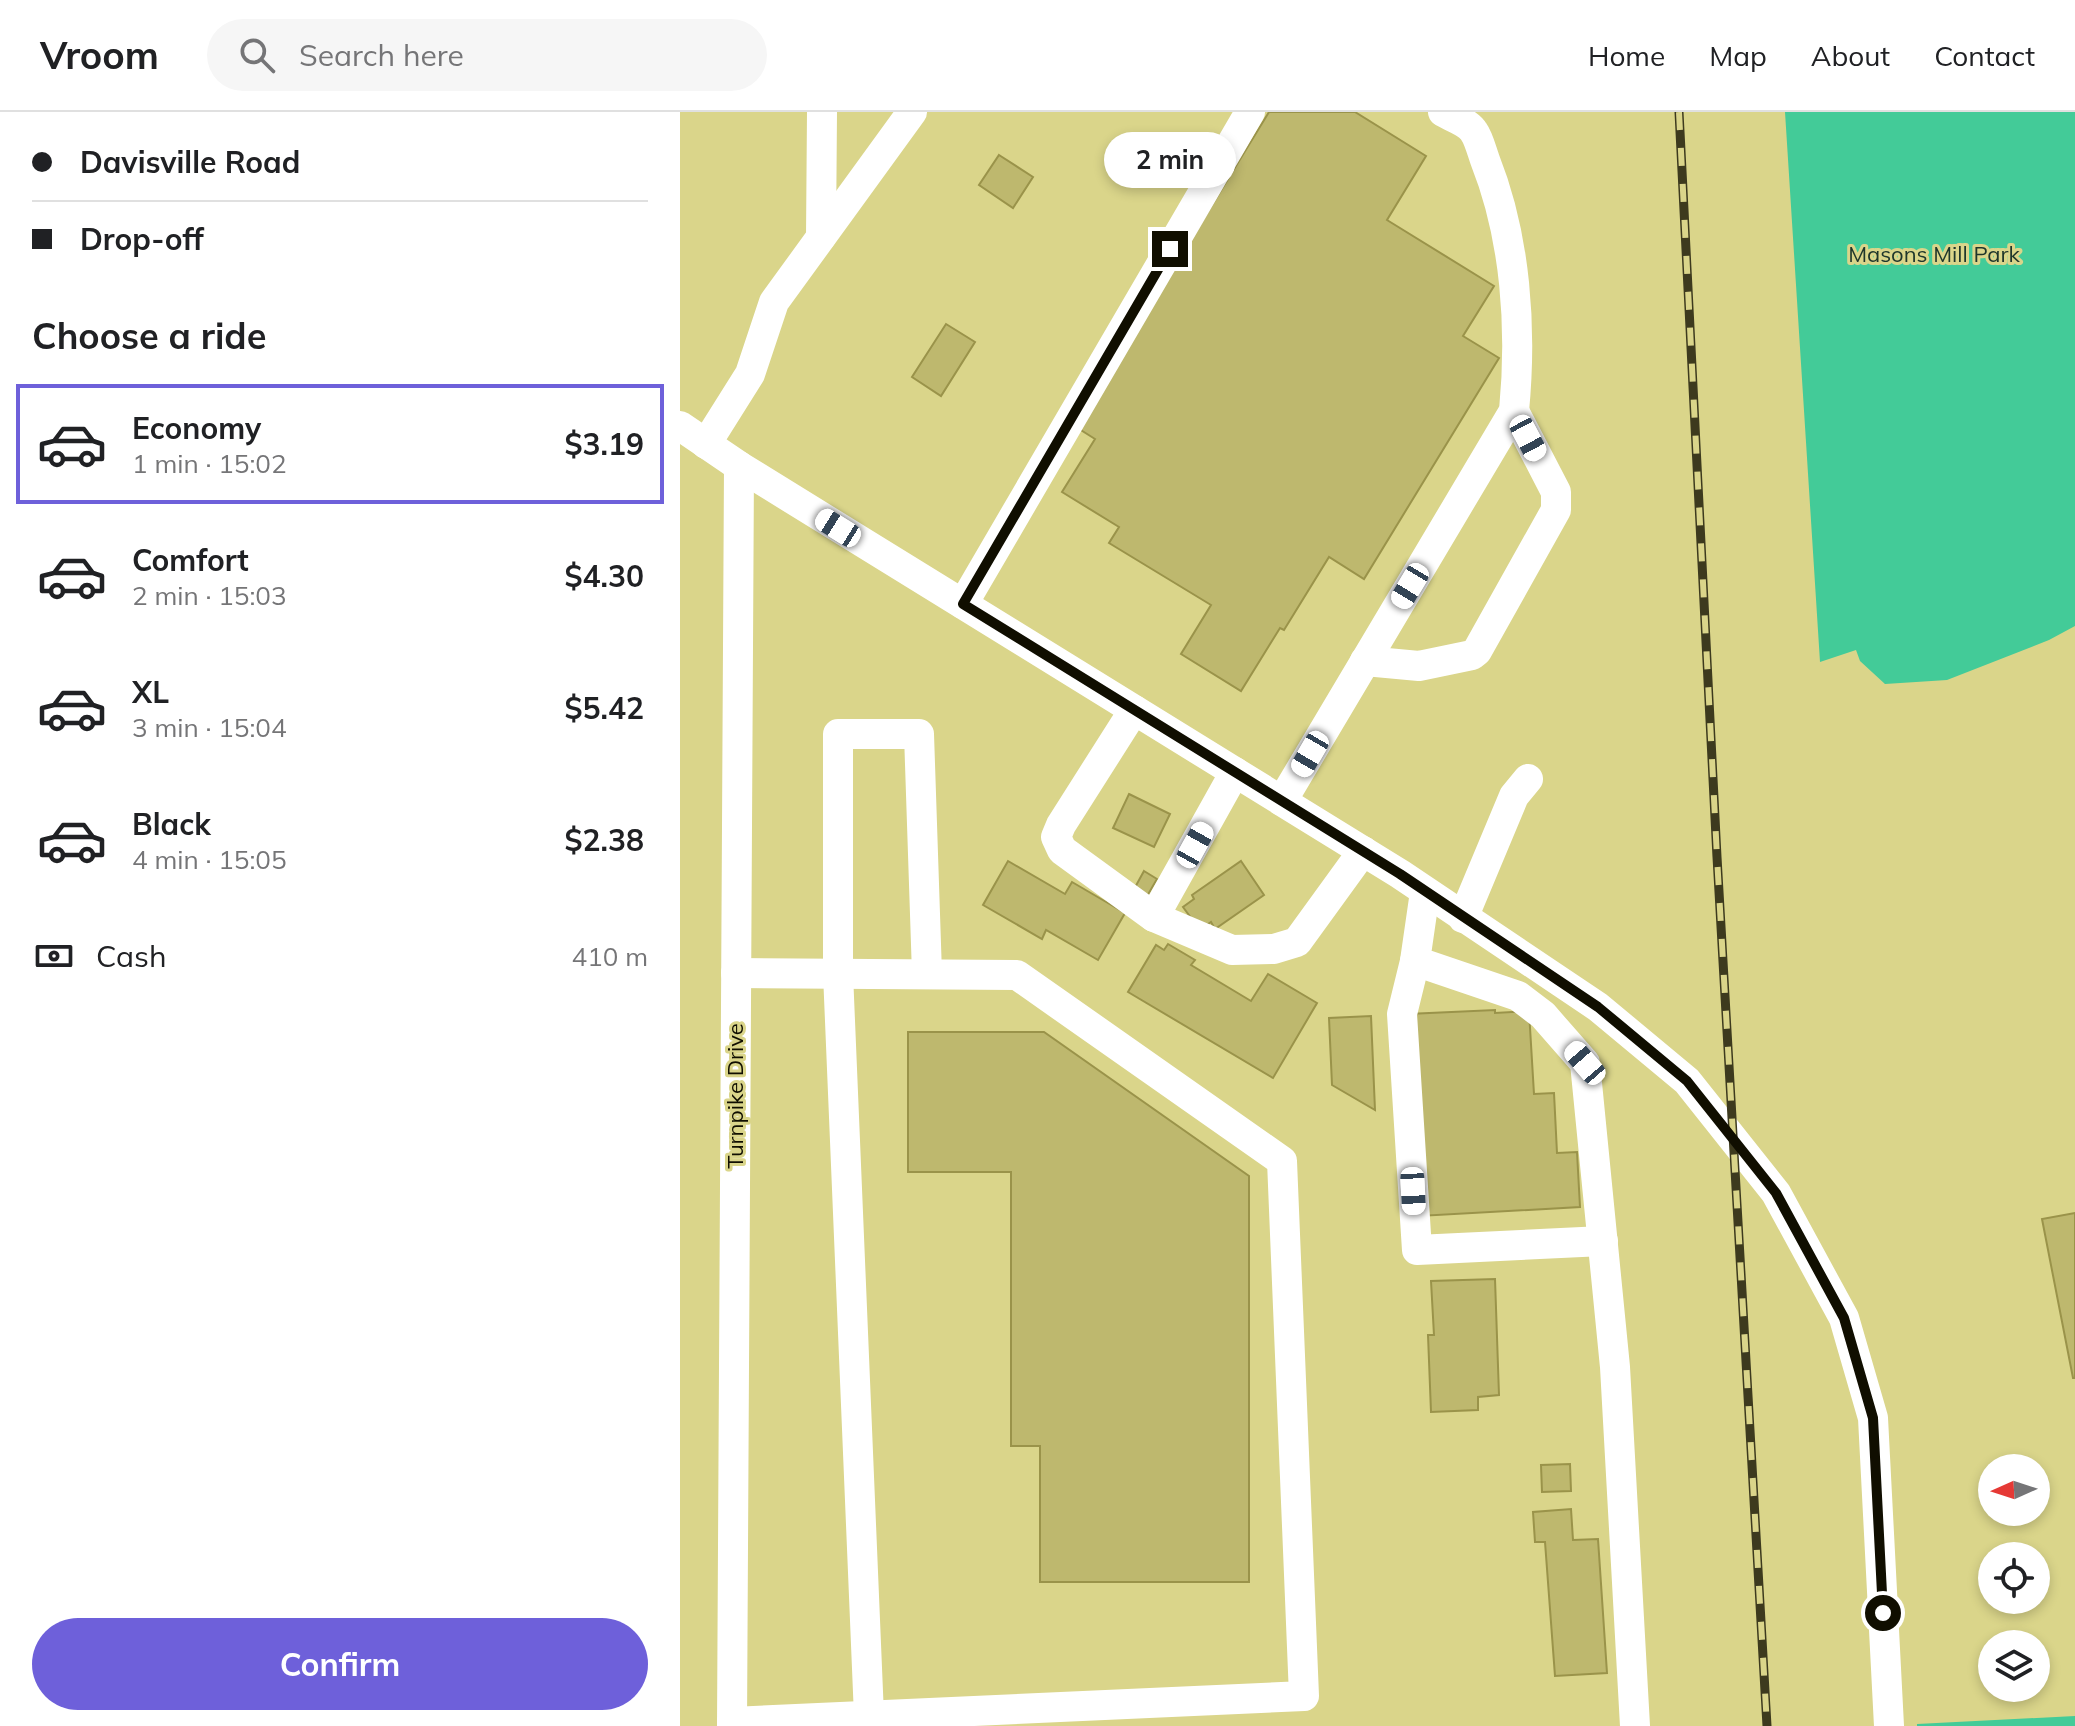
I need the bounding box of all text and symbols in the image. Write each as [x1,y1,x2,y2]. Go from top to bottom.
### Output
search box [207,19,767,91]
text: Vroom [40,31,159,79]
icon: search [235,33,279,77]
text: Search here [299,36,464,74]
text: Home [1588,38,1665,73]
text: Map [1709,38,1767,73]
text: About [1811,38,1890,73]
text: Contact [1934,38,2035,73]
callout: 2 min [1104,133,1236,189]
text: Davisville Road [80,143,300,181]
text: 2 min [1136,143,1204,176]
text: Drop-off [80,220,204,258]
route end [1152,231,1188,267]
park label: Masons Mill Park [1848,240,2021,268]
text: Choose a ride [32,313,266,358]
icon: car [36,408,108,480]
text: Economy [132,409,261,447]
car [1506,411,1550,465]
text: $3.19 [565,425,644,463]
text: 1 min · 15:02 [132,447,287,480]
car [811,505,865,551]
icon: car [36,540,108,612]
text: Comfort [132,541,249,579]
text: $4.30 [565,557,644,595]
car [1387,559,1433,613]
text: 2 min · 15:03 [132,579,287,612]
icon: car [36,672,108,744]
text: XL [132,673,169,711]
text: $5.42 [565,689,644,727]
text: 3 min · 15:04 [132,711,287,744]
car [1288,727,1332,781]
icon: car [36,804,108,876]
text: Black [132,805,211,843]
car [1173,818,1217,872]
text: $2.38 [565,821,644,859]
text: 4 min · 15:05 [132,843,287,876]
icon: cash [32,934,76,978]
text: Cash [96,937,167,975]
text: 410 m [572,940,648,973]
street label: Turnpike Drive [721,1023,749,1169]
car [1560,1037,1610,1089]
car [1400,1166,1426,1216]
north arrow [1978,1454,2050,1526]
map controls [1978,1454,2050,1702]
button: locate [1978,1542,2050,1614]
route start [1865,1595,1901,1631]
button: Confirm [32,1618,648,1710]
button: layers [1978,1630,2050,1702]

